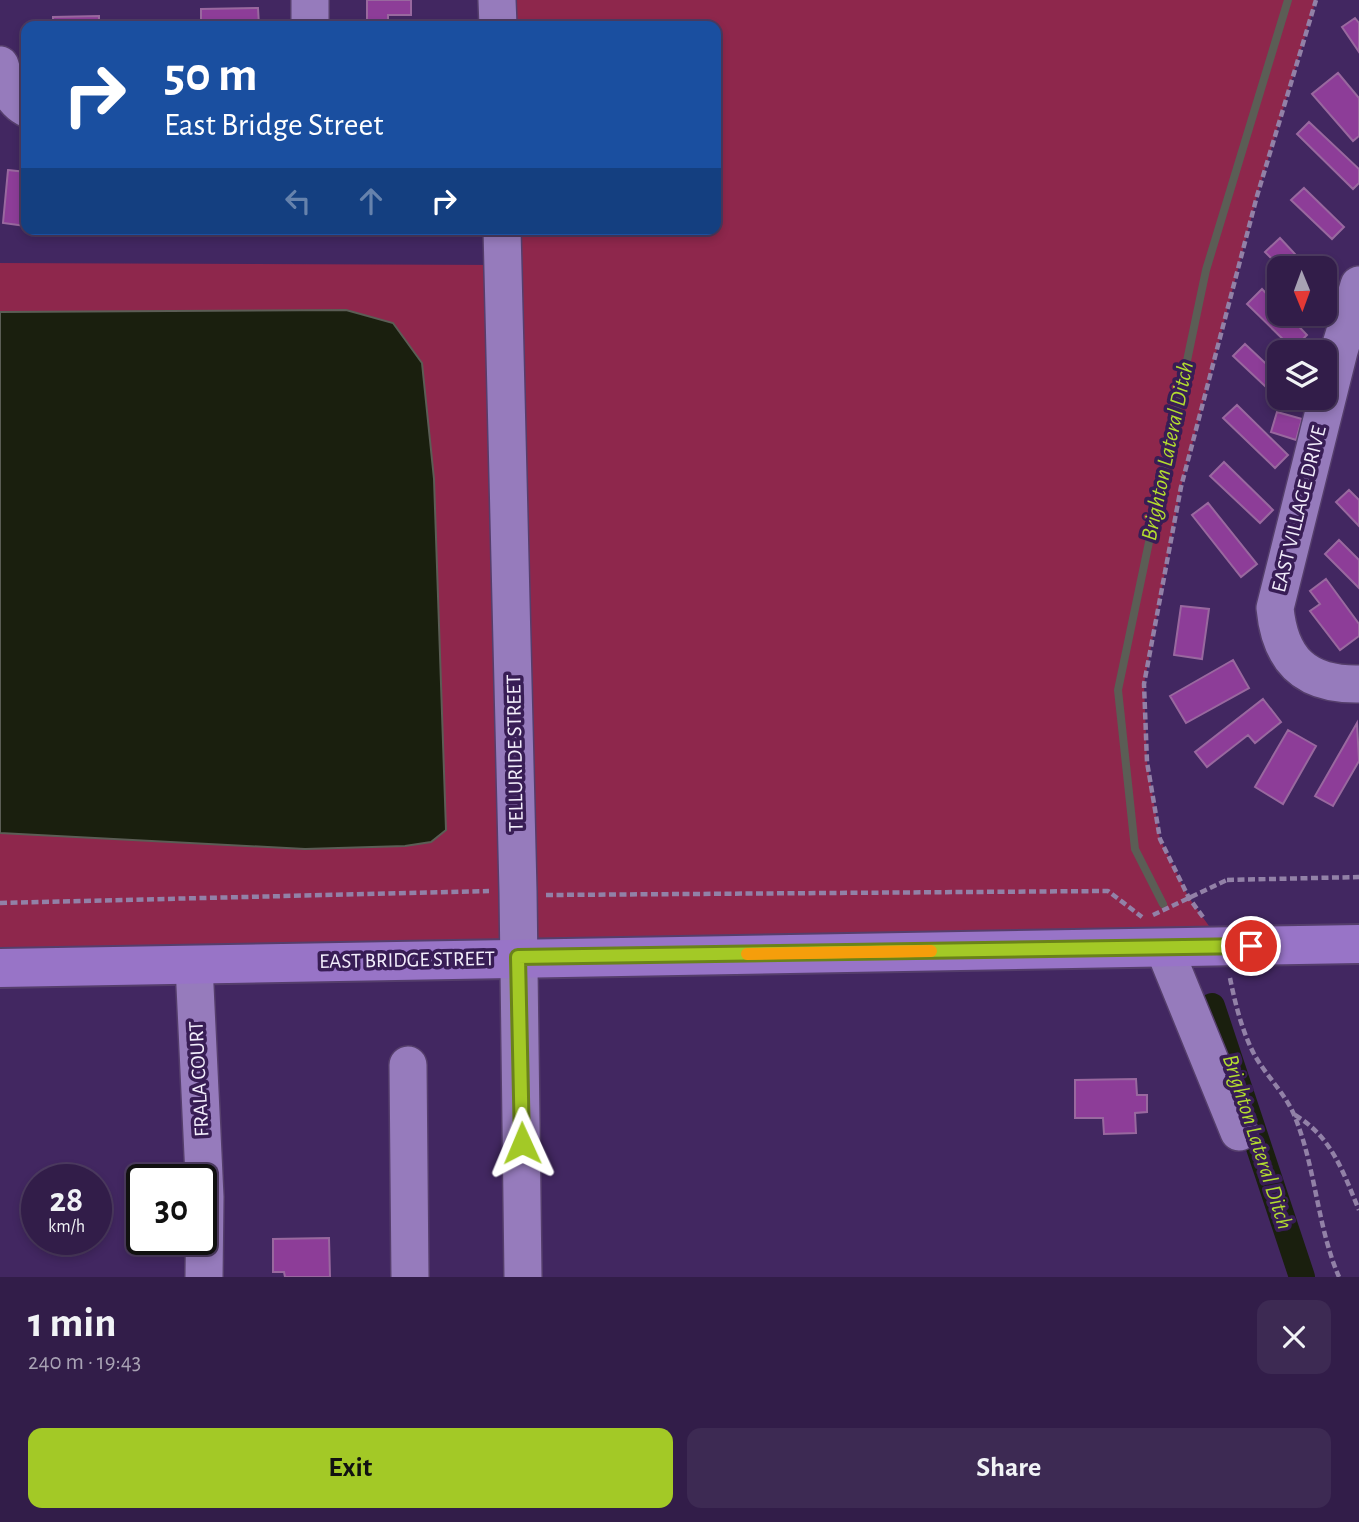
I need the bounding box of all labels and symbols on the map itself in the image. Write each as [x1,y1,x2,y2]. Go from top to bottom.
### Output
north arrow [1267,256,1337,326]
water label: Brighton Lateral Ditch [1138,359,1198,543]
street label: EAST VILLAGE DRIVE [1268,423,1330,595]
street label: TELLURIDE STREET [503,674,527,832]
pin [1221,916,1281,976]
street label: EAST BRIDGE STREET [319,948,495,972]
street label: FRALA COURT [185,1021,213,1137]
water label: Brighton Lateral Ditch [1218,1052,1296,1232]
position arrow [485,1106,559,1180]
speed limit sign: 30 [126,1164,217,1255]

